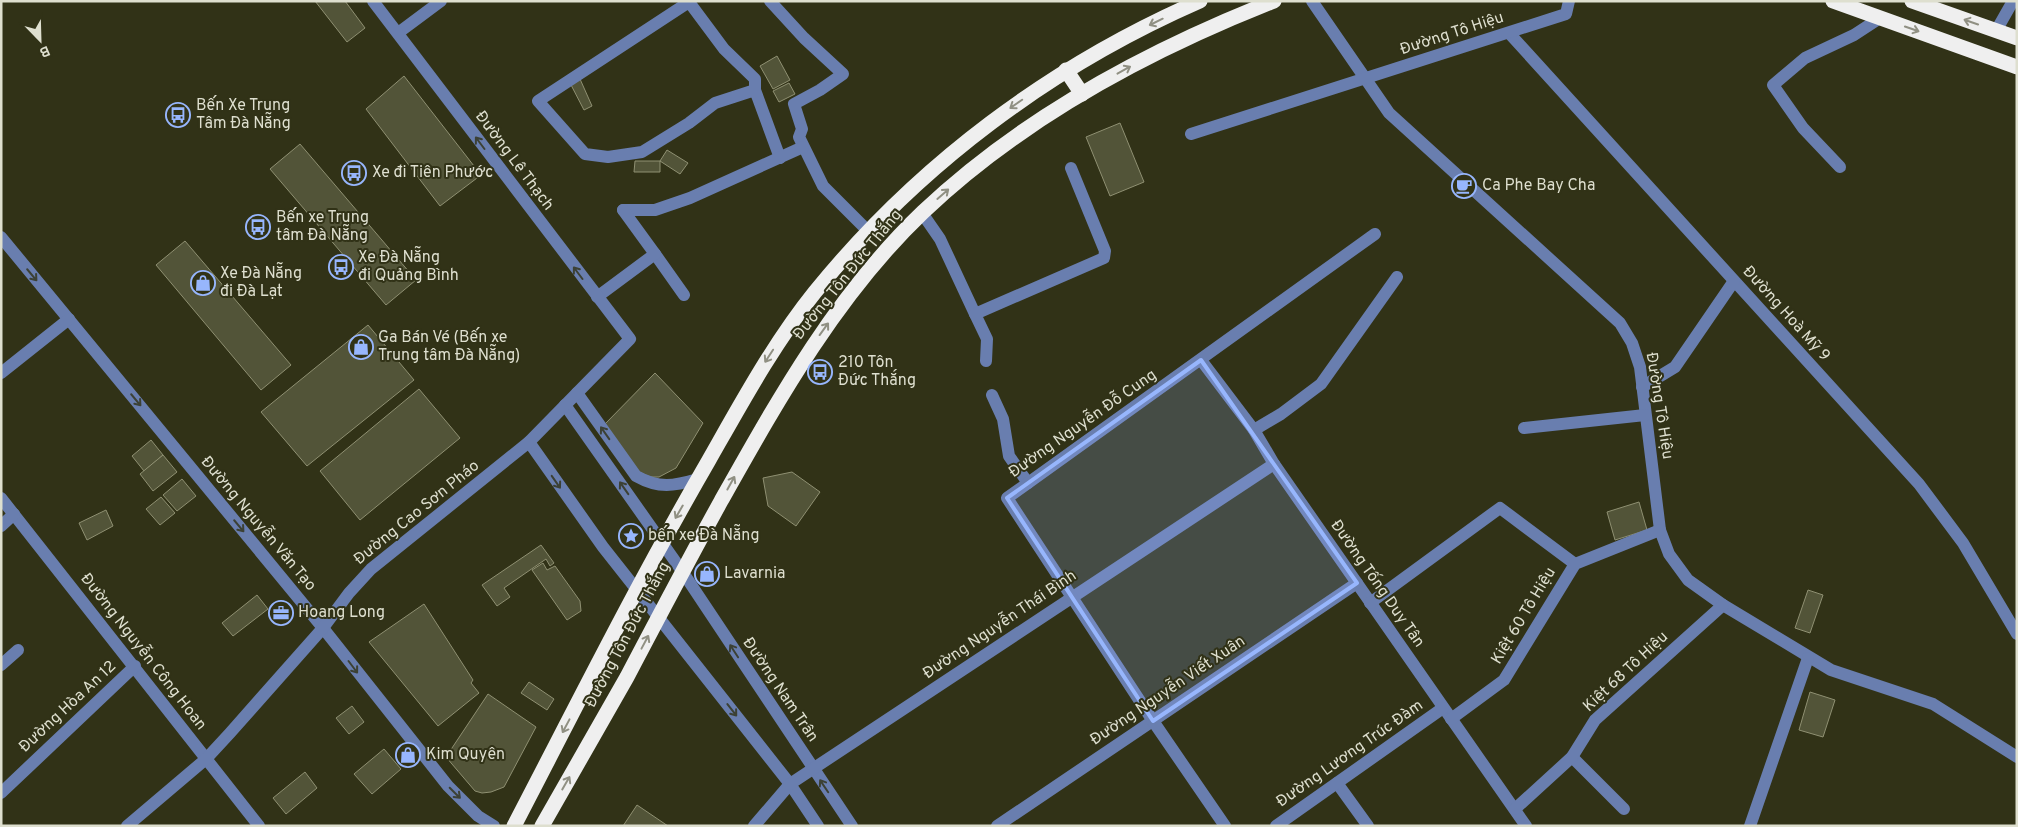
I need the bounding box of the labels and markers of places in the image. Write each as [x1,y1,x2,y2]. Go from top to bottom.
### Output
place label: Bến Xe Trung Tâm Đà Nẵng [196,95,291,134]
bus stop icon: Bến Xe Trung Tâm Đà Nẵng [165,102,191,128]
bus stop icon: Xe đi Tiên Phước [341,160,367,186]
place label: Xe đi Tiên Phước [372,163,493,183]
cafe icon: Ca Phe Bay Cha [1451,173,1477,199]
place label: Ca Phe Bay Cha [1482,176,1595,196]
place label: Bến xe Trung tâm Đà Nẵng [276,207,369,246]
bus stop icon: Bến xe Trung tâm Đà Nẵng [245,214,271,240]
place label: Xe Đà Nẵng đi Quảng Bình [358,245,459,286]
bus stop icon: Xe Đà Nẵng đi Quảng Bình [328,254,354,280]
place label: Xe Đà Nẵng đi Đà Lạt [220,261,302,302]
shop icon: Xe Đà Nẵng đi Đà Lạt [190,270,216,296]
place label: Ga Bán Vé (Bến xe Trung tâm Đà Nẵng) [378,327,520,366]
shop icon: Ga Bán Vé (Bến xe Trung tâm Đà Nẵng) [348,334,374,360]
place label: 210 Tôn Đức Thắng [838,353,916,391]
bus stop icon: 210 Tôn Đức Thắng [807,359,833,385]
place icon: bến xe Đà Nẵng [618,523,644,549]
place label: bến xe Đà Nẵng [648,523,759,546]
shop icon: Lavarnia [694,561,720,587]
place label: Lavarnia [724,564,785,584]
office icon: Hoang Long [268,600,294,626]
place label: Hoang Long [298,603,385,623]
shop icon: Kim Quyên [395,742,421,768]
place label: Kim Quyên [426,745,505,765]

